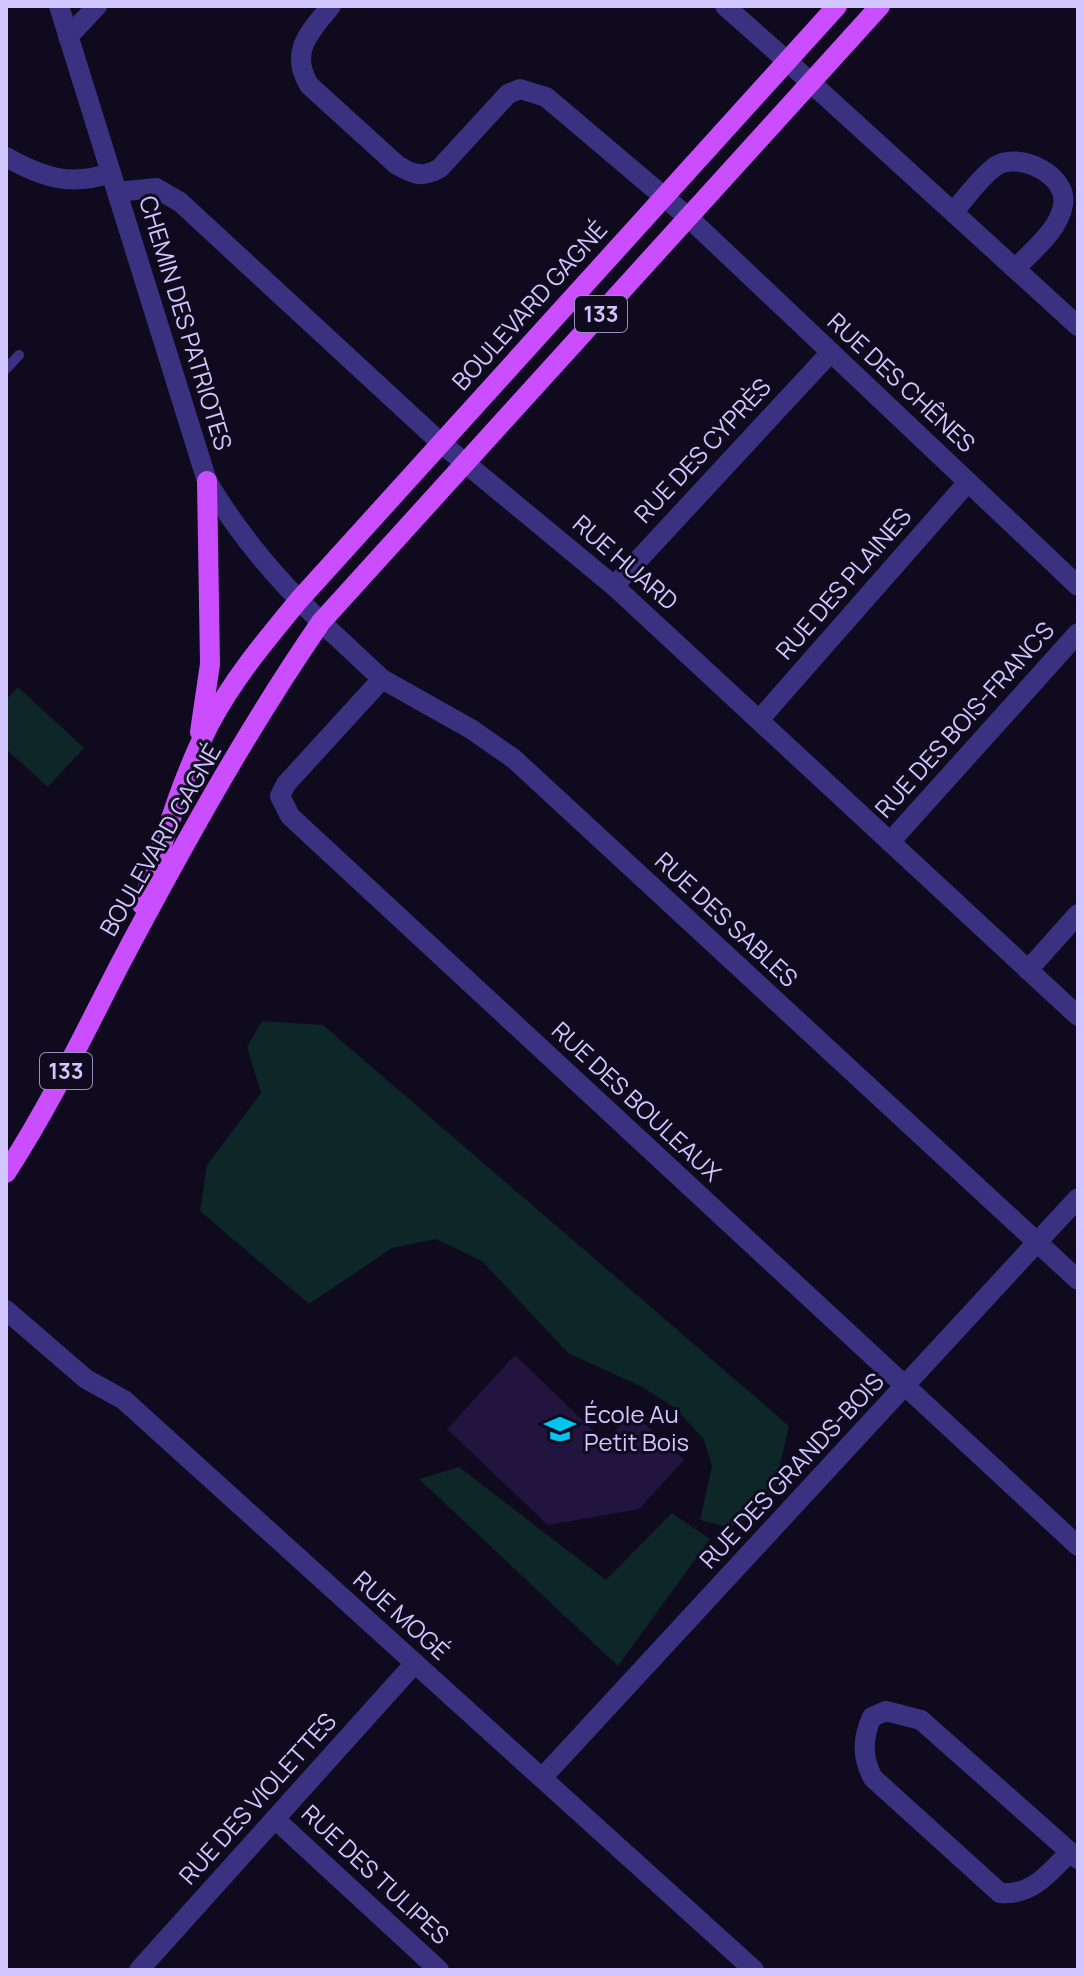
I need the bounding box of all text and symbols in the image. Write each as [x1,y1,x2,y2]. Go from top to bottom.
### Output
street label: CHEMIN DES PATRIOTES [132,191,241,454]
street label: BOULEVARD GAGNÉ [444,213,614,397]
road number: 133 [575,296,627,332]
street label: RUE DES CHÊNES [821,305,983,459]
street label: RUE DES CYPRÈS [626,371,778,529]
street label: RUE DES PLAINES [768,500,918,666]
street label: RUE HUARD [566,507,686,617]
street label: RUE DES BOIS-FRANCS [867,614,1061,824]
street label: BOULEVARD GAGNÉ [91,737,228,942]
street label: RUE DES SABLES [648,844,806,994]
street label: RUE DES BOULEAUX [545,1014,729,1188]
road number: 133 [40,1053,92,1089]
street label: RUE DES GRANDS-BOIS [691,1365,890,1575]
place label: École Au Petit Bois [584,1397,689,1458]
school or university icon: École Au Petit Bois [543,1412,577,1446]
street label: RUE MOGÉ [347,1563,457,1667]
street label: RUE DES VIOLETTES [171,1705,343,1891]
street label: RUE DES TULIPES [295,1797,457,1951]

